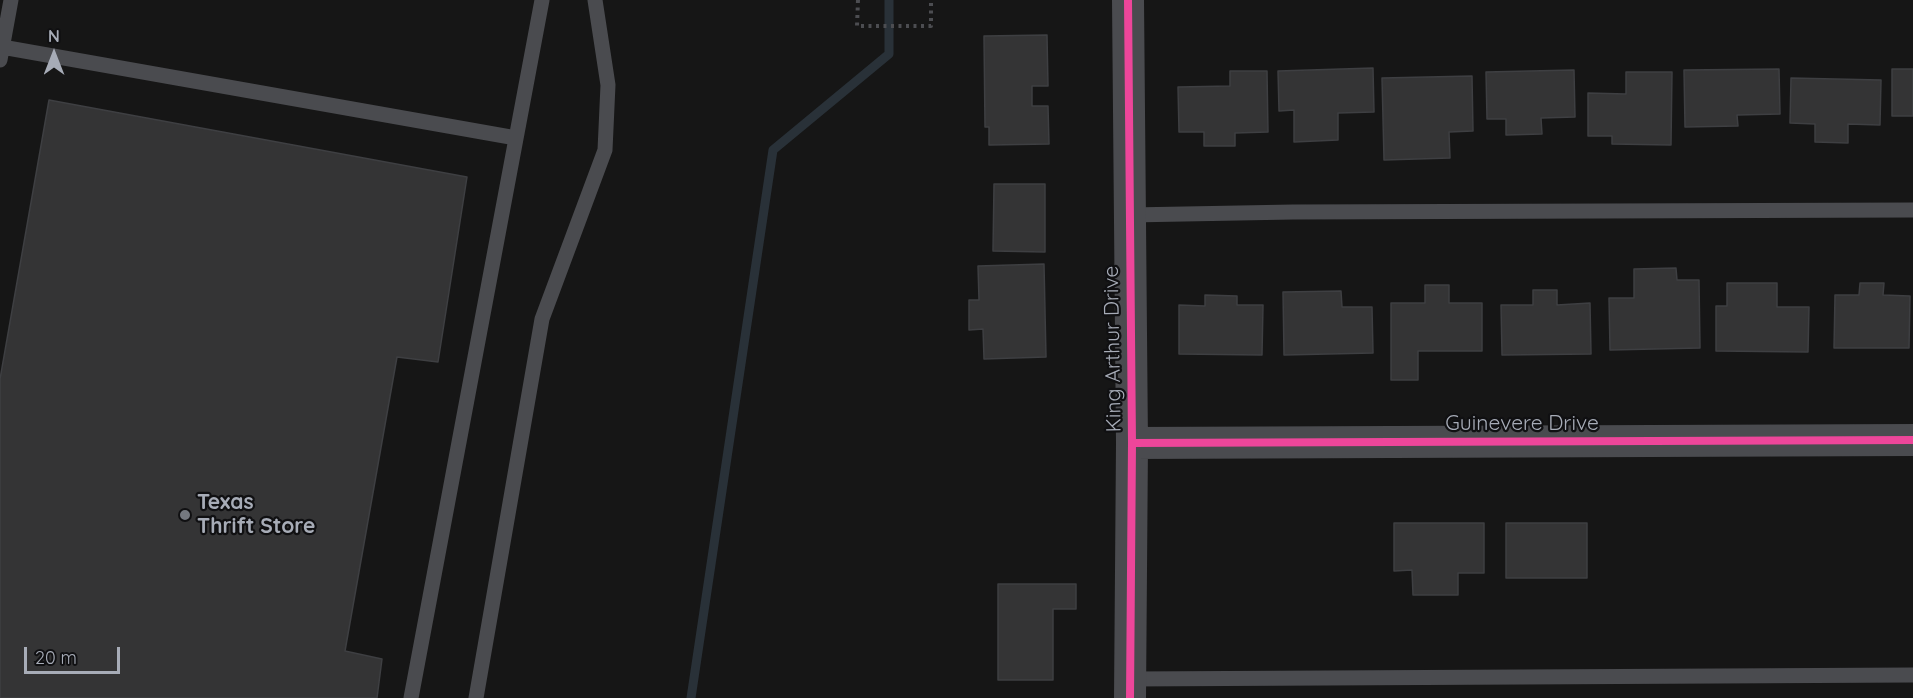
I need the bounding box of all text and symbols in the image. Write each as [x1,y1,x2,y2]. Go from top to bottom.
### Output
north arrow [24,24,84,84]
text: N [48,26,60,46]
street label: King Arthur Drive [1099,265,1127,433]
street label: Guinevere Drive [1445,411,1599,437]
place label: Texas Thrift Store [197,490,315,540]
marker: Texas Thrift Store [178,508,192,522]
scale bar [27,635,123,673]
text: 20 m [35,646,77,669]

